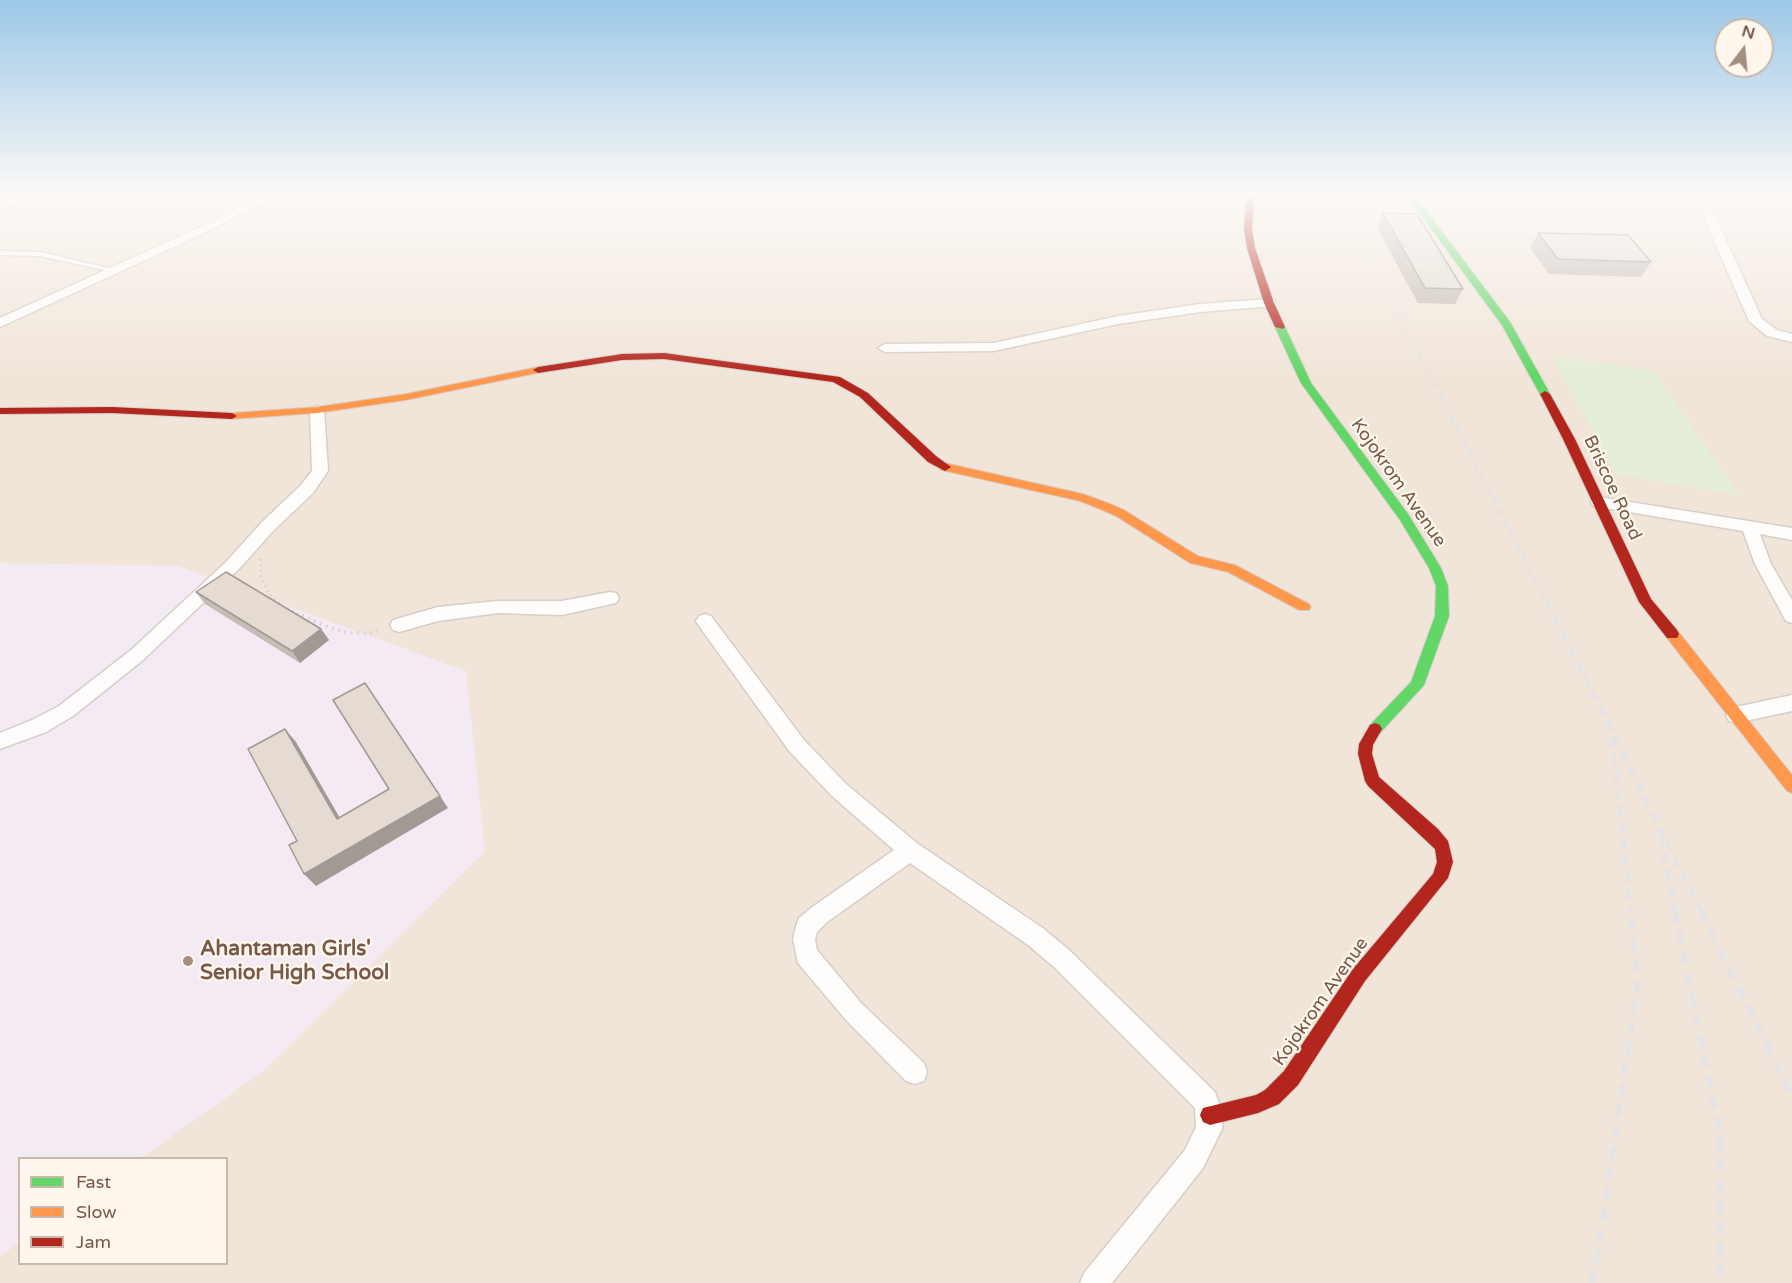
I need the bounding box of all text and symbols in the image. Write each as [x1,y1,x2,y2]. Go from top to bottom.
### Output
north arrow [1714,18,1774,78]
text: N [1739,21,1757,44]
street label: Kojokrom Avenue [1346,415,1450,551]
street label: Briscoe Road [1578,432,1646,544]
street label: Kojokrom Avenue [1269,934,1373,1070]
place label: Ahantaman Girls' Senior High School [200,936,389,986]
marker: Ahantaman Girls' Senior High School [181,954,195,968]
legend [18,1157,228,1265]
text: Fast [76,1171,111,1193]
text: Slow [76,1201,117,1223]
text: Jam [76,1231,111,1253]

